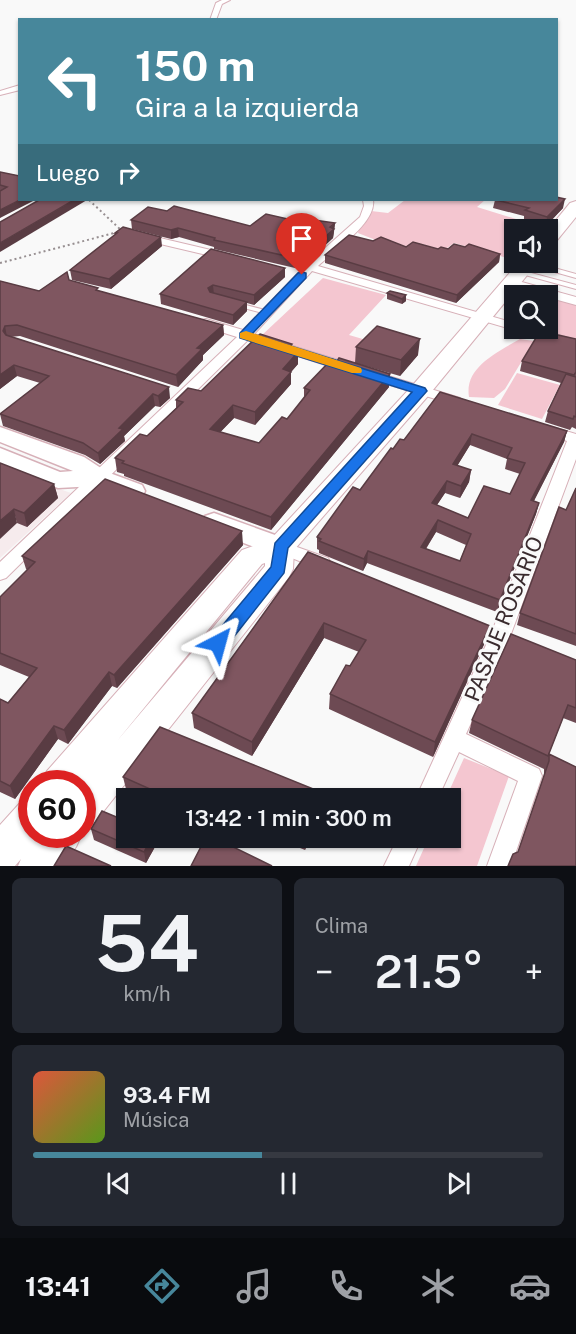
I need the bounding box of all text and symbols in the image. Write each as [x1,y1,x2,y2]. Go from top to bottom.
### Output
text: 150 m [135,41,255,90]
icon: left [36,42,114,120]
text: Gira a la izquierda [135,91,359,123]
icon: right [112,156,145,189]
text: Luego [36,160,100,186]
pin [276,213,327,275]
map controls [504,219,558,339]
button: sound [504,219,558,273]
icon: arrive [285,222,318,255]
button: search [504,285,558,339]
street label: PASAJE ROSARIO [459,533,548,705]
position arrow [186,611,250,675]
speed limit sign: 60 [18,770,96,848]
text: 13:42 · 1 min · 300 m [185,805,392,831]
text: 54 [95,897,199,989]
text: Clima [315,914,368,938]
text: 21.5° [375,945,483,998]
text: − [315,953,333,991]
text: + [525,953,543,991]
text: km/h [123,982,171,1006]
text: 93.4 FM [123,1082,211,1108]
text: Música [123,1108,189,1132]
icon: previous [102,1167,135,1200]
icon: pause [272,1167,305,1200]
icon: next [442,1167,475,1200]
icon: directions [141,1265,183,1307]
icon: music [233,1265,275,1307]
icon: phone [325,1265,367,1307]
icon: climate [417,1265,459,1307]
icon: car [509,1265,551,1307]
text: 13:41 [25,1270,91,1302]

